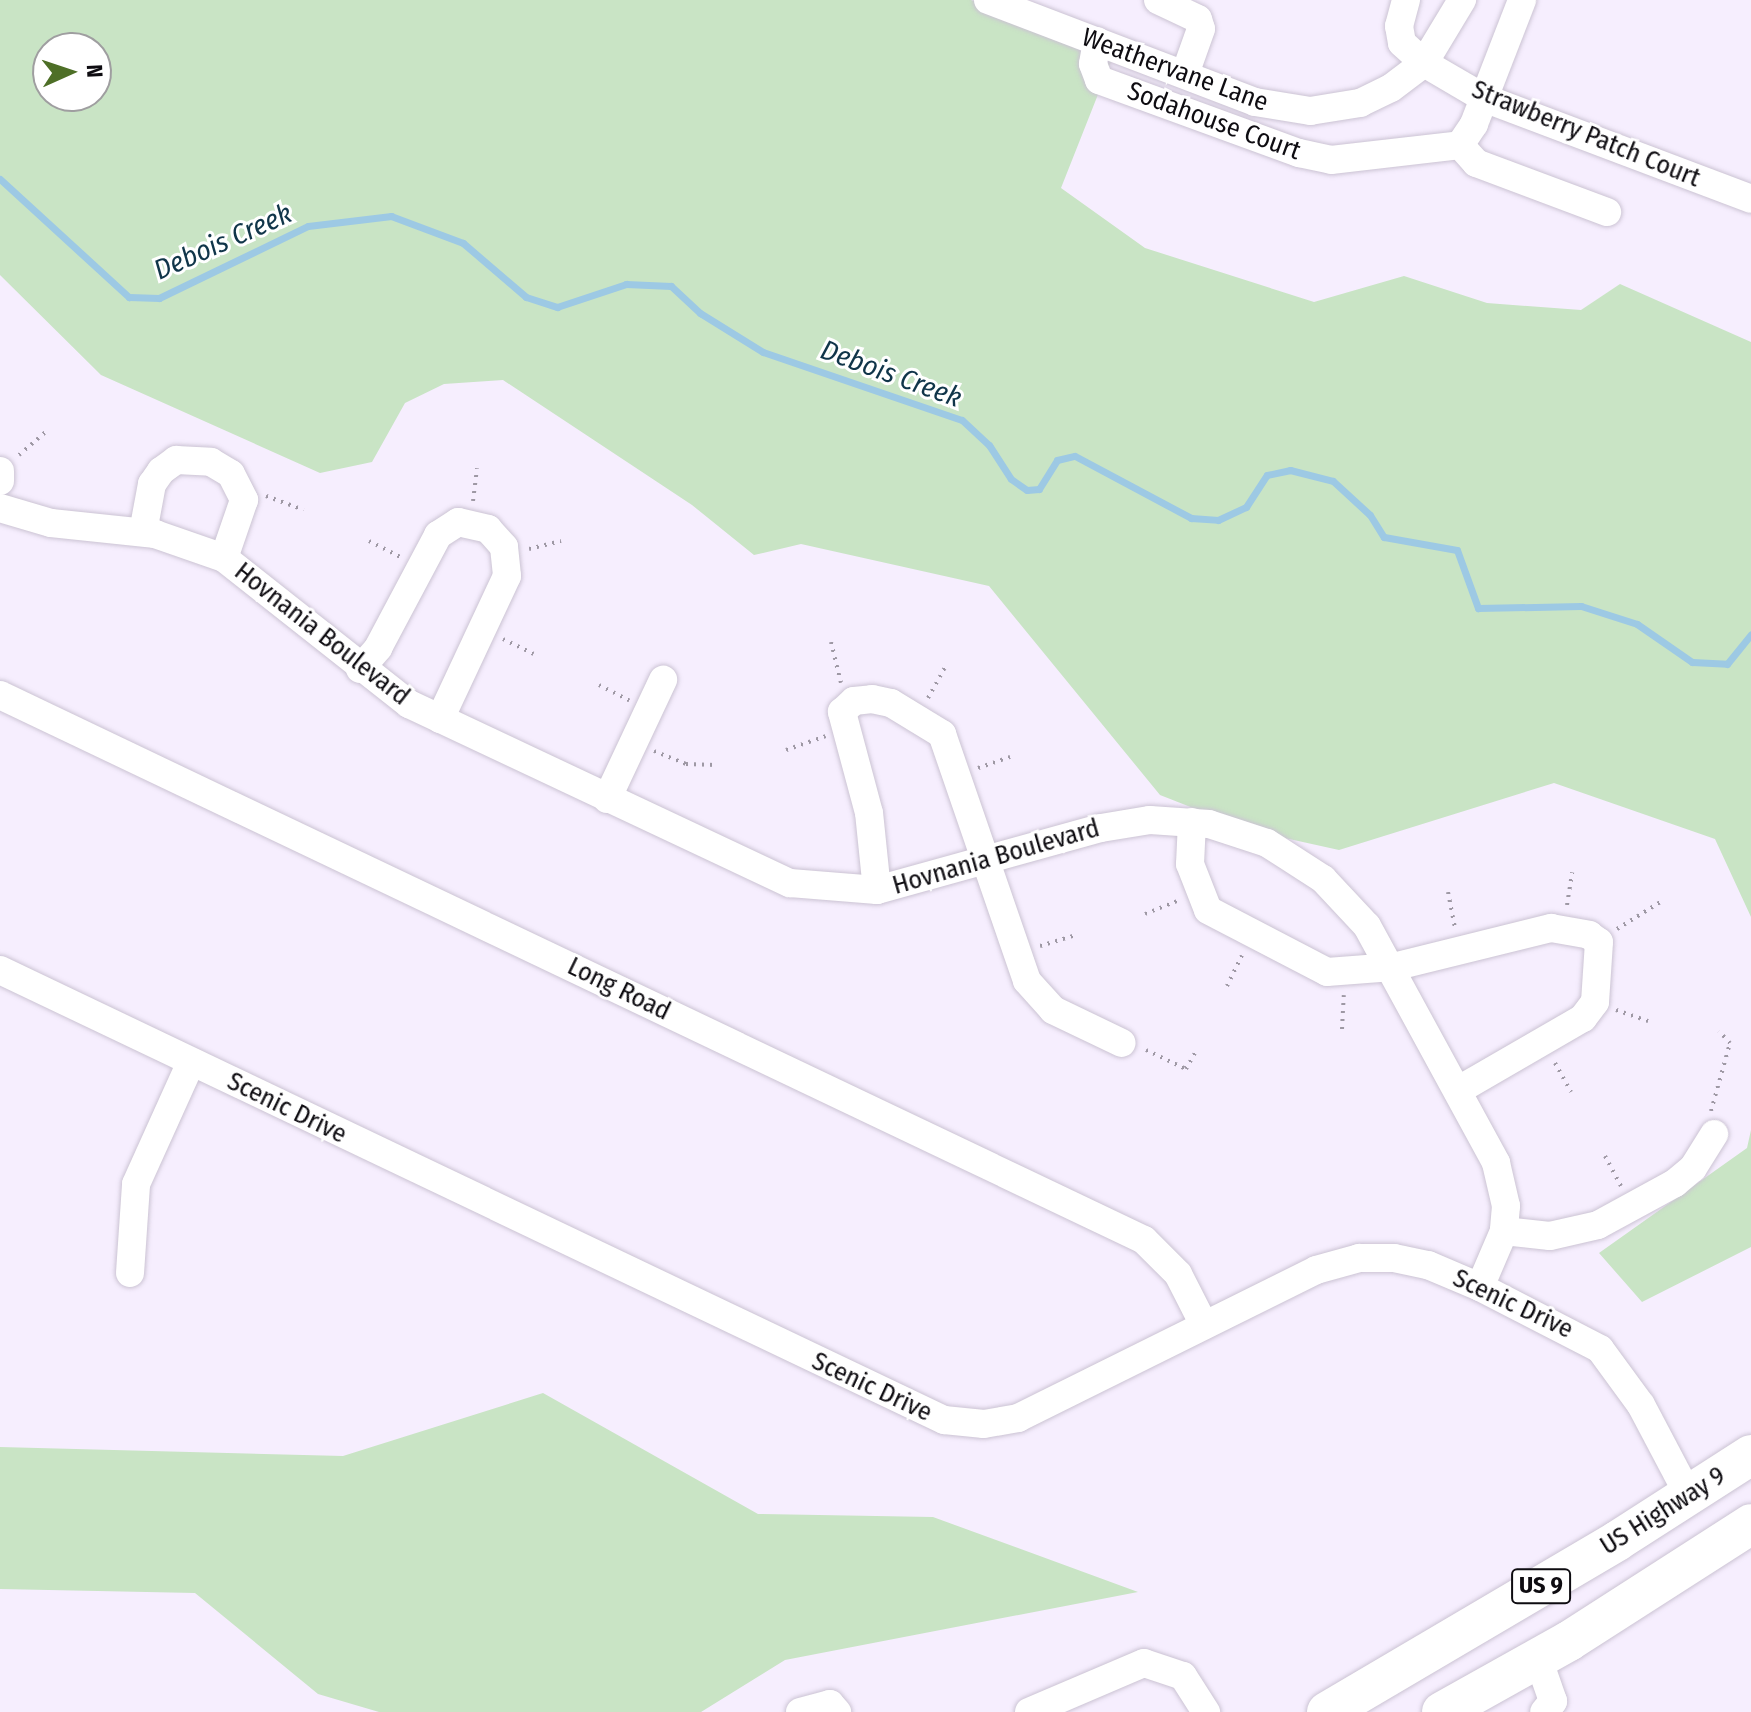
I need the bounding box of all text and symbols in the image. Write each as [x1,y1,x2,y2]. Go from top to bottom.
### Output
street label: Weathervane Lane [1078,22,1272,118]
north arrow [32,32,112,112]
text: N [81,64,108,78]
street label: Strawberry Patch Court [1467,74,1705,194]
street label: Sodahouse Court [1123,75,1305,167]
water label: Debois Creek [149,197,297,287]
water label: Debois Creek [816,333,966,415]
street label: Hovnania Boulevard [228,556,416,712]
street label: Hovnania Boulevard [889,813,1103,901]
street label: Long Road [562,951,676,1027]
street label: Scenic Drive [222,1066,352,1150]
street label: Scenic Drive [1448,1263,1578,1345]
street label: Scenic Drive [807,1346,937,1428]
street label: US Highway 9 [1595,1460,1731,1562]
road number: US 9 [1511,1566,1571,1606]

